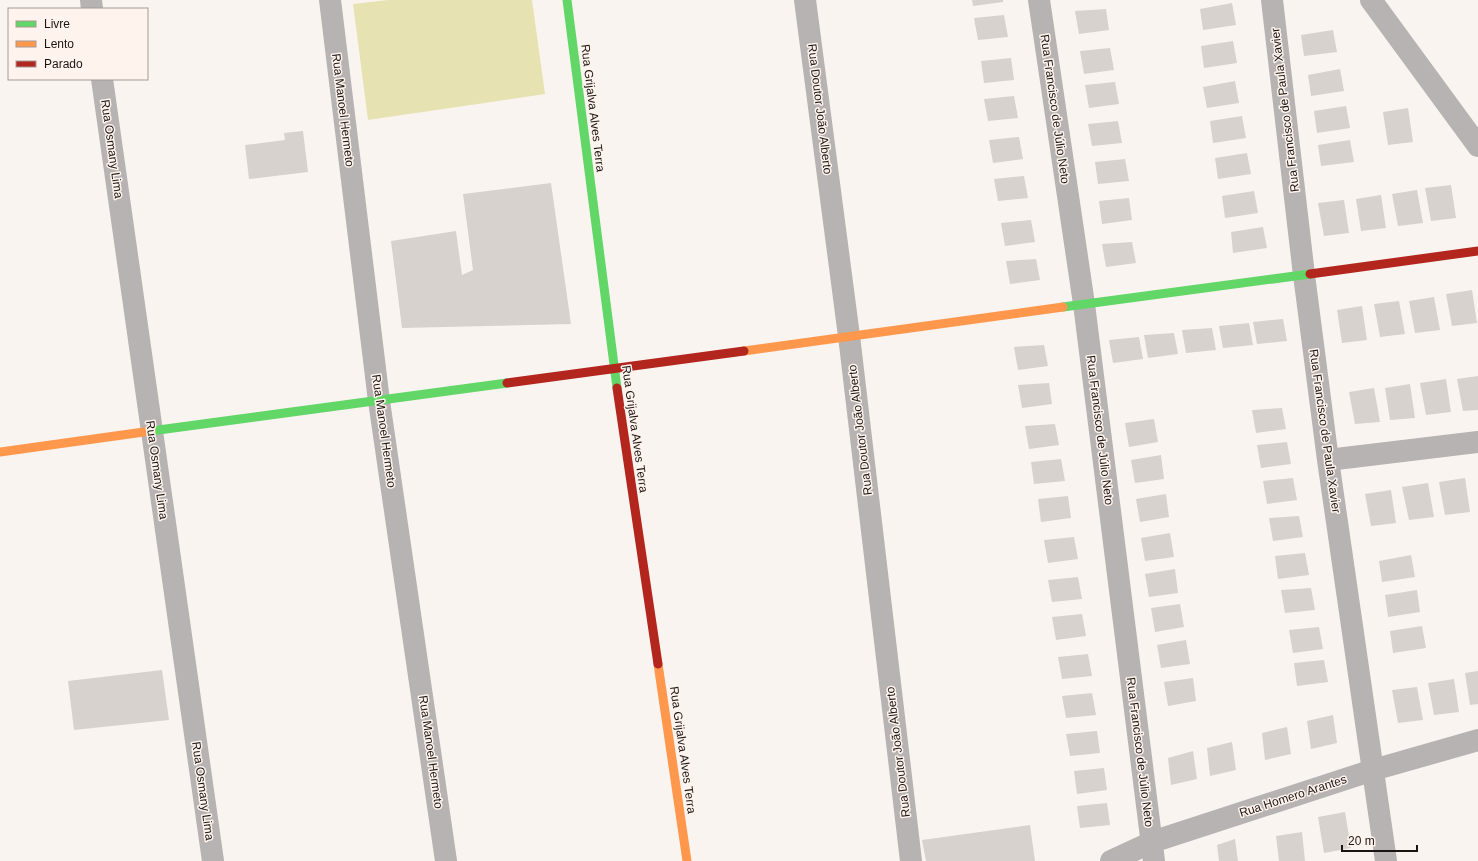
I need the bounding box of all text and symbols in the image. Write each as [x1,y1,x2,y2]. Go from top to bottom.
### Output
legend [8,8,148,80]
text: Livre [44,17,70,31]
street label: Rua Francisco de Paula Xavier [1268,27,1302,193]
street label: Rua Francisco de Júlio Neto [1038,33,1072,185]
text: Lento [44,37,74,51]
street label: Rua Grijalva Alves Terra [578,43,608,173]
street label: Rua Doutor João Alberto [805,43,835,175]
street label: Rua Manoel Hermeto [329,53,357,168]
text: Parado [44,57,83,71]
street label: Rua Osmany Lima [98,99,126,199]
street label: Rua Francisco de Paula Xavier [1307,348,1343,514]
street label: Rua Francisco de Júlio Neto [1084,354,1116,506]
street label: Rua Grijalva Alves Terra [619,364,651,494]
street label: Rua Doutor João Alberto [845,364,875,496]
street label: Rua Manoel Hermeto [369,374,399,489]
street label: Rua Osmany Lima [143,420,171,520]
street label: Rua Francisco de Júlio Neto [1124,676,1156,828]
street label: Rua Grijalva Alves Terra [667,685,699,815]
street label: Rua Doutor João Alberto [883,686,913,818]
street label: Rua Manoel Hermeto [416,695,446,810]
street label: Rua Osmany Lima [189,741,217,841]
street label: Rua Homero Arantes [1238,772,1348,820]
scale bar [1342,827,1417,853]
text: 20 m [1348,834,1375,848]

